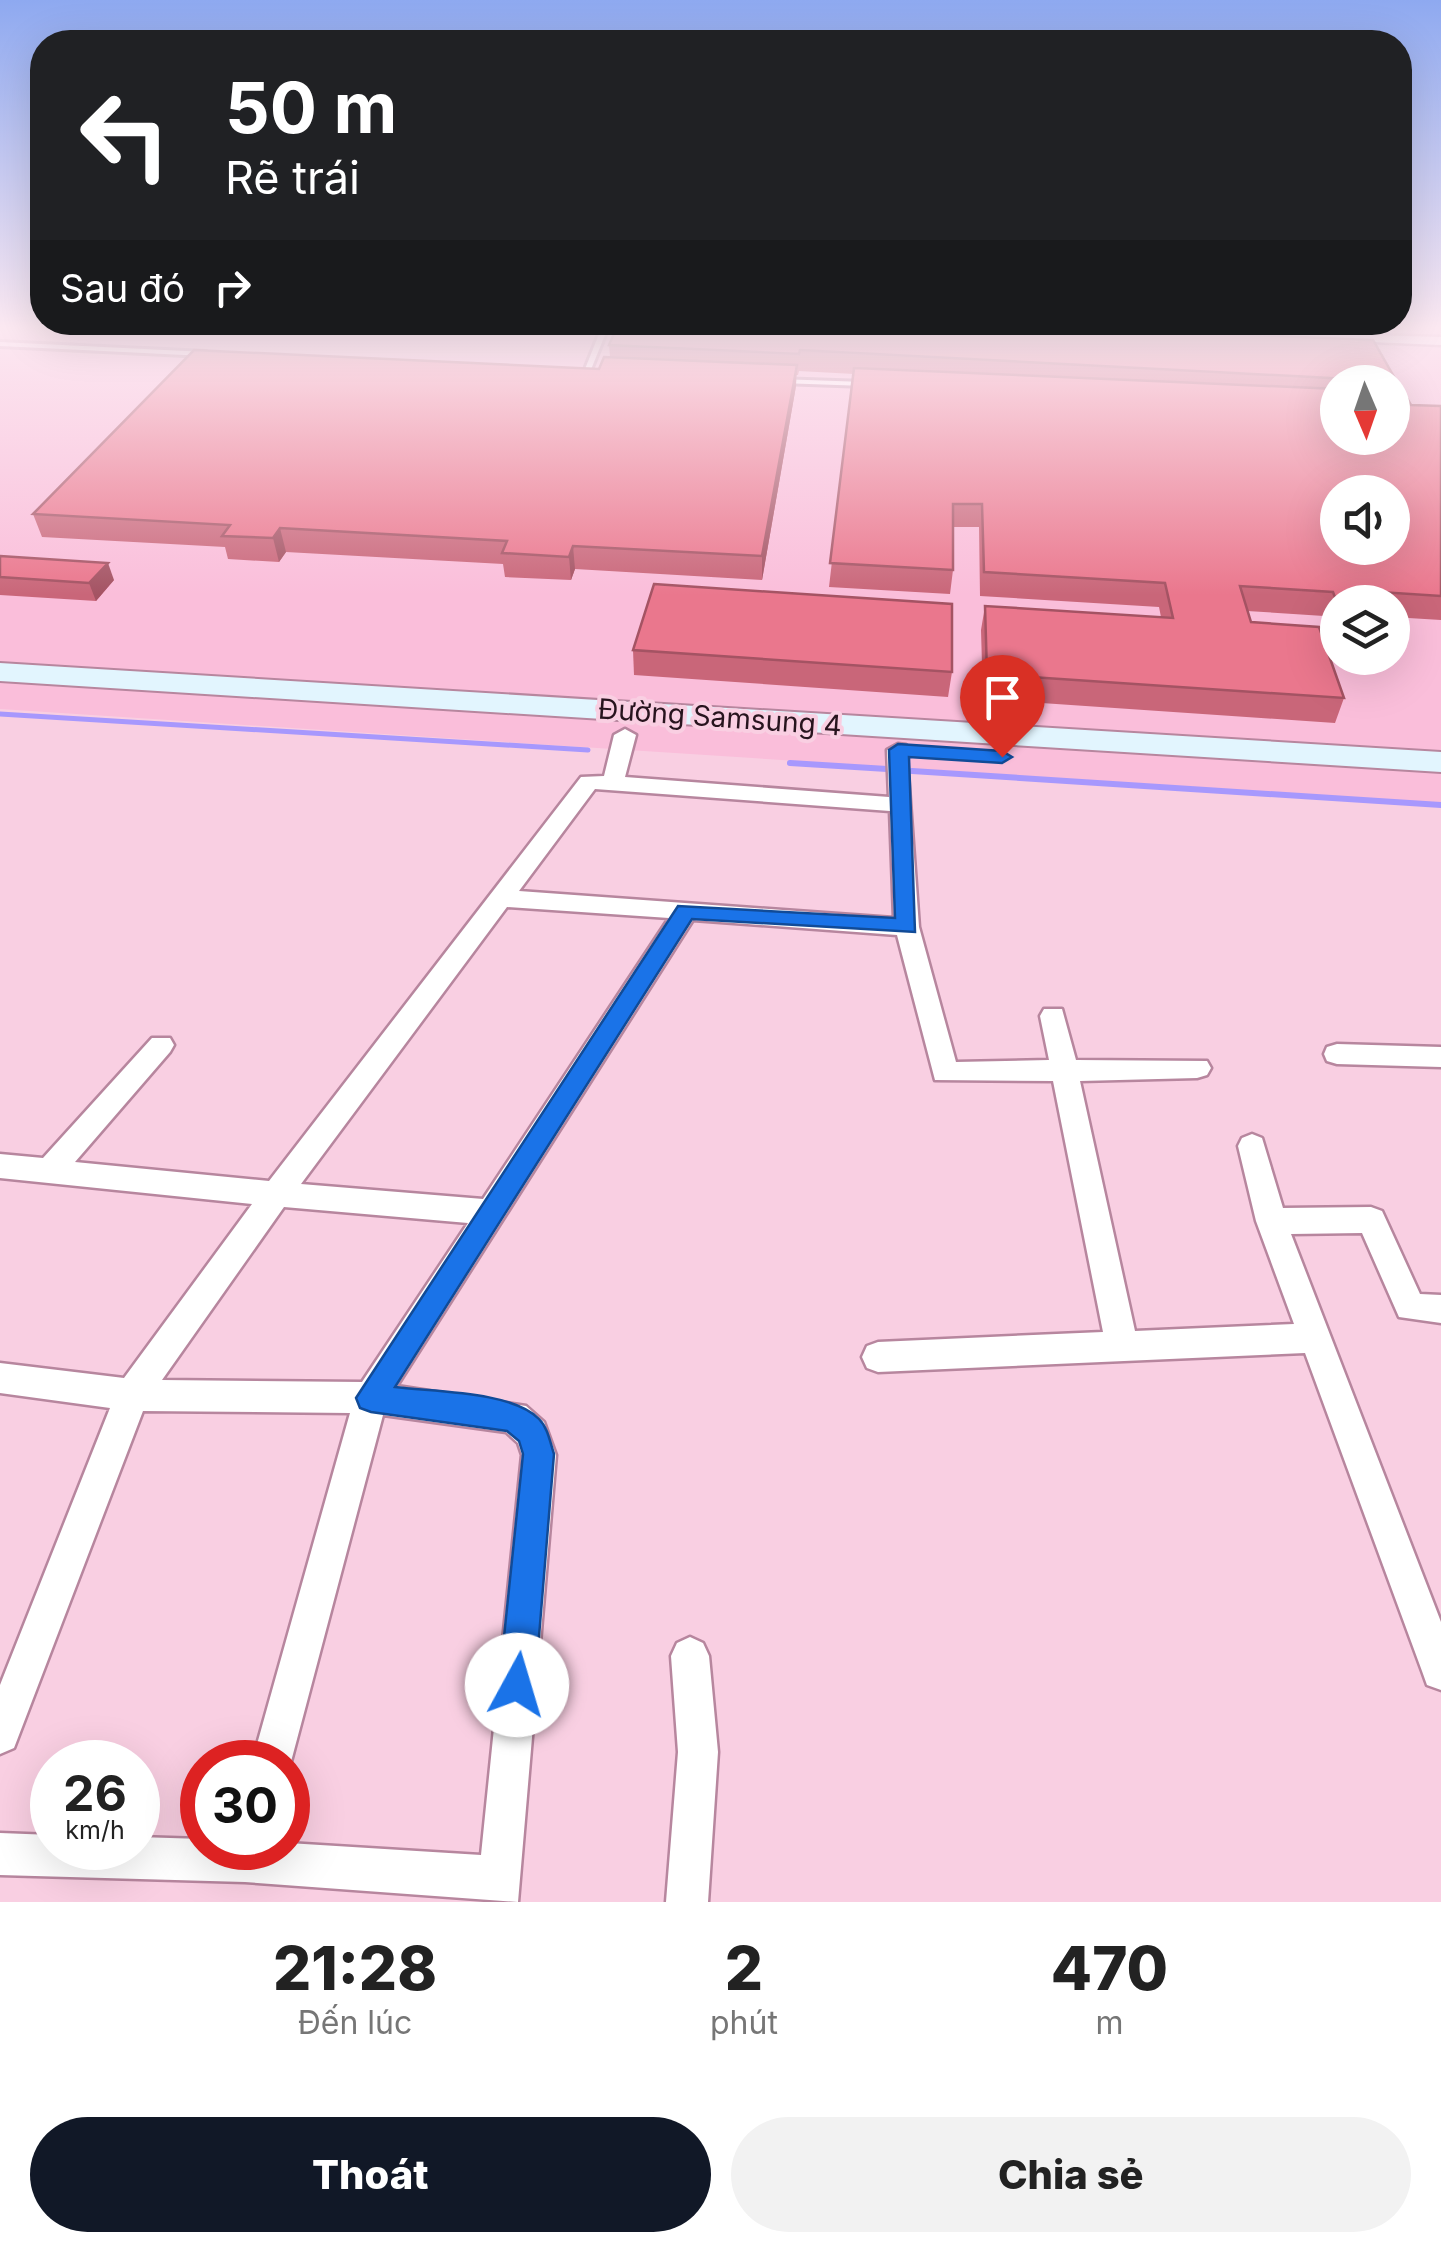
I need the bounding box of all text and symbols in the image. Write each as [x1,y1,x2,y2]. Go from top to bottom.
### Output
text: 50 m [225,65,397,150]
icon: left [60,70,190,200]
text: Rẽ trái [225,150,360,205]
icon: right [205,260,260,315]
text: Sau đó [60,265,185,311]
north arrow [1320,365,1410,455]
map controls [1320,365,1410,675]
button: sound [1320,475,1410,565]
button: layers [1320,585,1410,675]
pin [960,655,1045,758]
icon: arrive [975,670,1030,725]
street label: Đường Samsung 4 [597,692,843,742]
position arrow [465,1633,569,1737]
speed limit sign: 30 [180,1740,310,1870]
text: 26 [63,1763,127,1823]
text: km/h [65,1815,125,1845]
text: 21:28 [273,1932,437,2004]
text: 2 [725,1932,763,2004]
text: 470 [1051,1932,1168,2004]
text: Đến lúc [298,2003,412,2042]
text: phút [710,2003,778,2042]
text: m [1095,2003,1123,2042]
button: Thoát [30,2117,711,2232]
button: Chia sẻ [731,2117,1411,2232]

